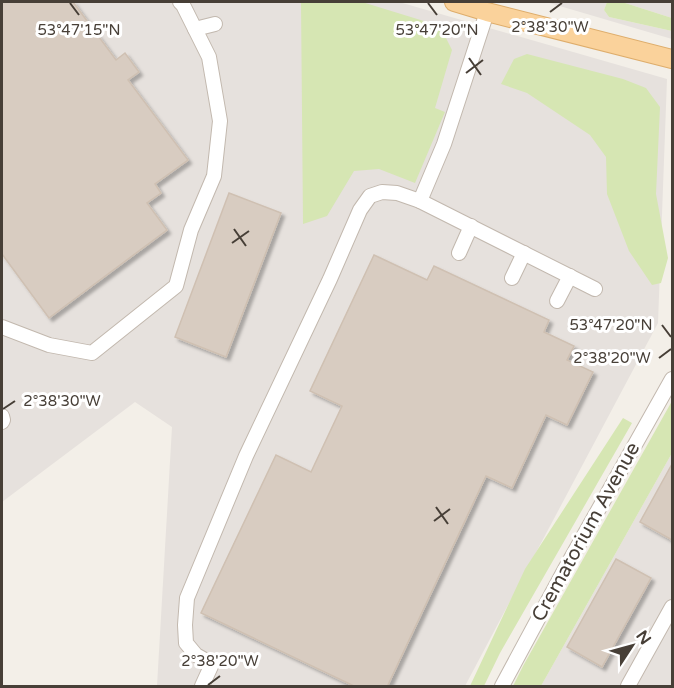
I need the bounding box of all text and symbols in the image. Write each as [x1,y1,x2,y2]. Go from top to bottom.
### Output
text: 2°38'30"W [511,18,589,36]
text: 53°47'15"N [37,21,121,39]
text: 53°47'20"N [395,21,479,39]
text: 53°47'20"N [569,316,653,334]
text: 2°38'20"W [573,349,651,367]
text: 2°38'30"W [23,392,101,410]
street label: Crematorium Avenue [527,438,645,626]
north arrow [602,616,662,676]
text: N [631,627,655,649]
text: 2°38'20"W [181,652,259,670]

